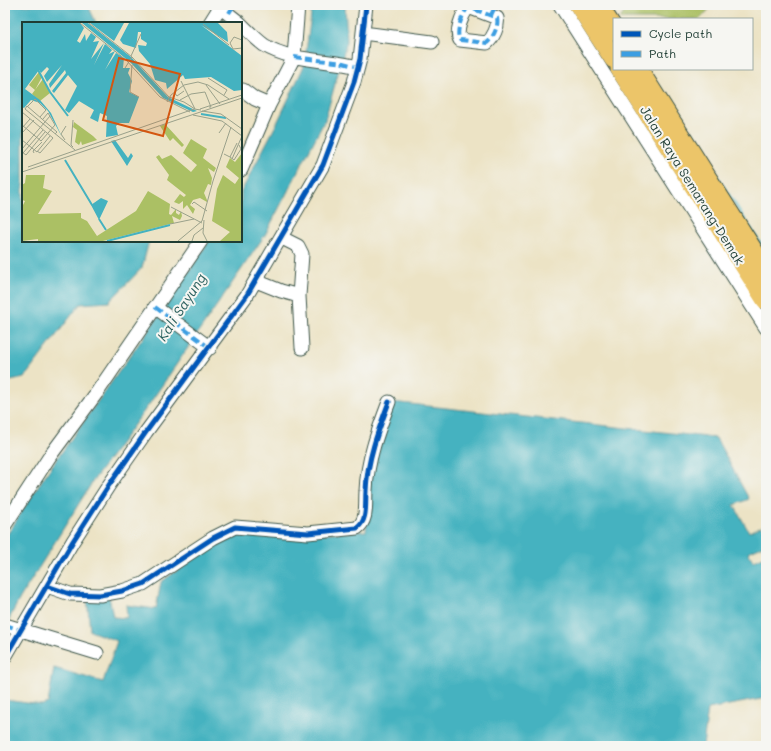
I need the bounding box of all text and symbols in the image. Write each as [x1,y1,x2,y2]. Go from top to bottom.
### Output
legend [613,18,753,70]
inset map [22,22,242,242]
text: Cycle path [649,25,712,41]
text: Path [649,45,676,61]
street label: Jalan Raya Semarang-Demak [637,102,749,268]
water label: Kali Sayung [152,270,210,344]

